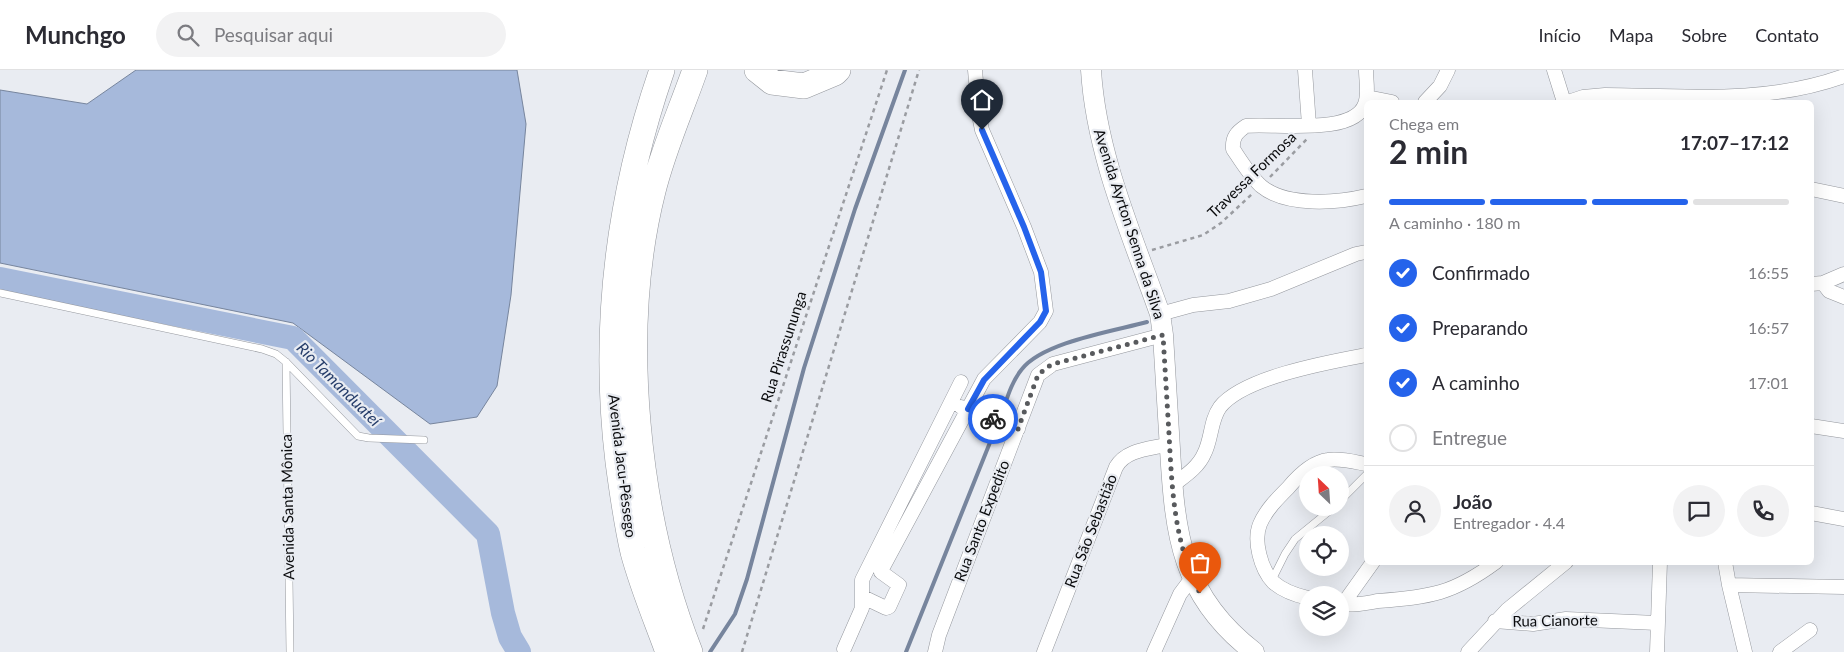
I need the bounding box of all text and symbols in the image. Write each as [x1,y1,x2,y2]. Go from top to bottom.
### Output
search box [156,12,506,57]
text: Munchgo [25,20,126,49]
icon: search [174,21,202,49]
text: Pesquisar aqui [214,23,333,46]
text: Início [1539,24,1581,46]
text: Mapa [1609,24,1653,46]
text: Sobre [1681,24,1727,46]
text: Contato [1755,24,1819,46]
pin [961,79,1003,130]
icon: home [968,86,996,114]
text: Chega em [1389,114,1459,133]
street label: Avenida Ayrton Senna da Silva [1091,126,1169,321]
street label: Travessa Formosa [1203,127,1299,221]
text: 17:07–17:12 [1680,131,1789,154]
text: 2 min [1389,132,1468,171]
text: A caminho · 180 m [1389,213,1520,232]
icon: check [1389,259,1417,287]
text: Confirmado [1432,261,1530,284]
text: 16:55 [1748,263,1789,282]
street label: Rua Pirassununga [757,289,810,405]
icon: check [1389,314,1417,342]
text: Preparando [1432,316,1528,339]
text: 16:57 [1748,318,1789,337]
water label: Rio Tamanduateí [293,338,386,430]
icon: check [1389,369,1417,397]
text: A caminho [1432,371,1520,394]
text: 17:01 [1748,373,1789,392]
street label: Avenida Jacu-Pêssego [605,393,641,539]
courier [968,394,1018,444]
icon: bike [979,405,1007,433]
text: Entregue [1432,426,1507,449]
street label: Avenida Santa Mônica [277,434,297,580]
street label: Rua Santo Expedito [950,457,1012,584]
north arrow [1299,466,1349,516]
map controls [1299,466,1349,636]
street label: Rua São Sebastião [1060,471,1120,590]
button: person [1389,485,1441,537]
button: chat [1673,485,1725,537]
button: phone [1737,485,1789,537]
text: João [1453,490,1492,513]
text: Entregador · 4.4 [1453,513,1565,532]
button: locate [1299,526,1349,576]
pin [1179,542,1221,593]
icon: bag [1186,549,1214,577]
button: layers [1299,586,1349,636]
street label: Rua Cianorte [1512,610,1598,630]

